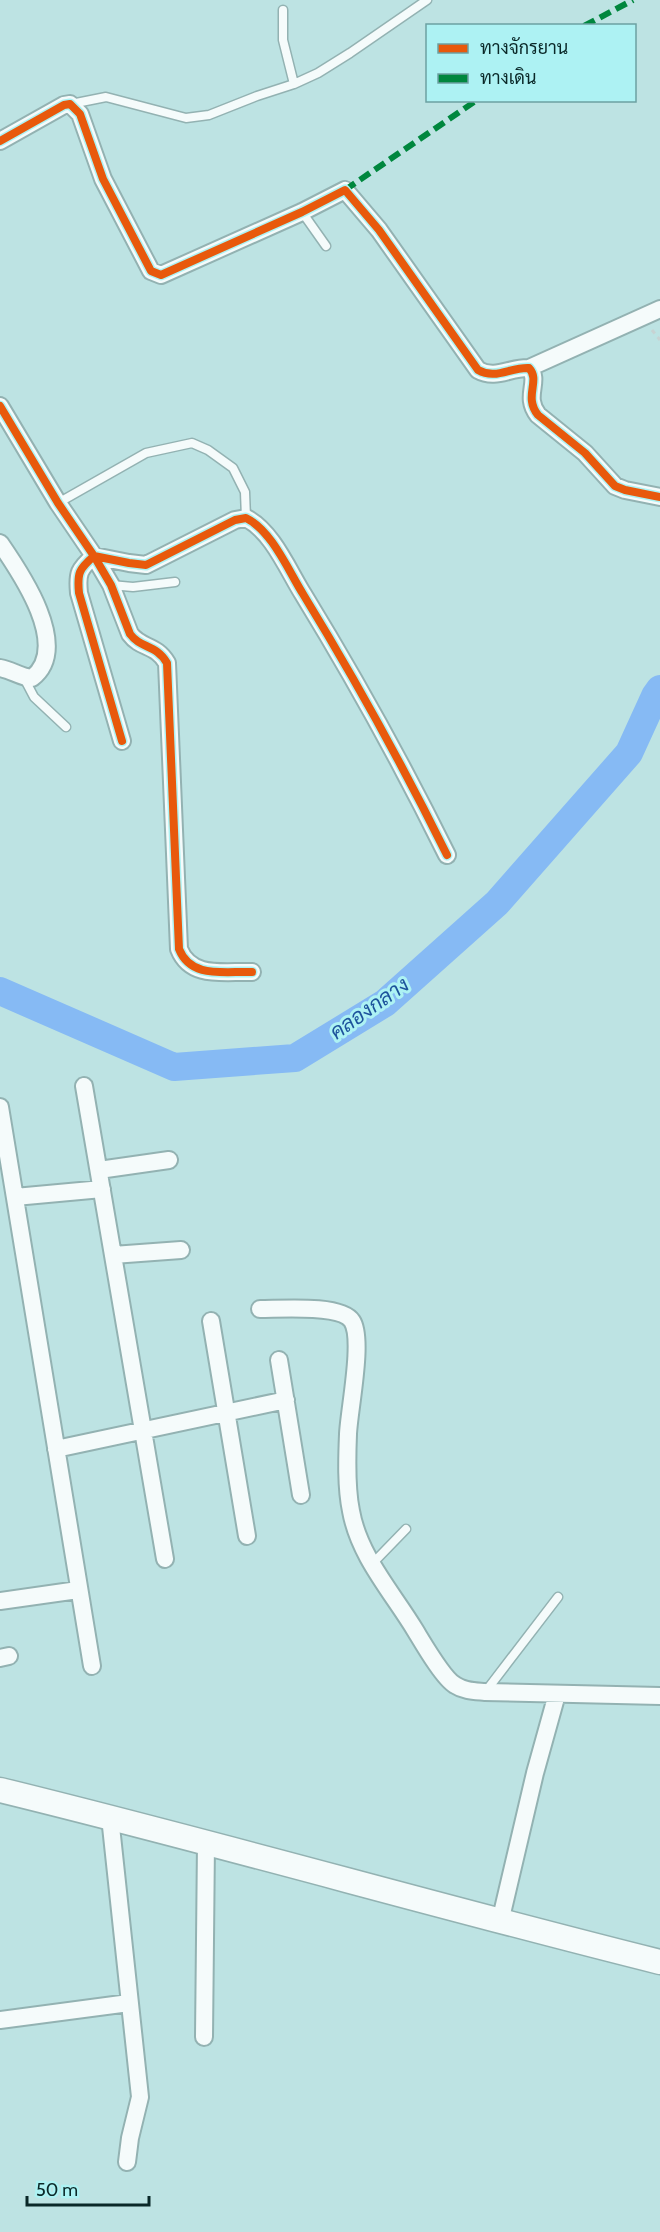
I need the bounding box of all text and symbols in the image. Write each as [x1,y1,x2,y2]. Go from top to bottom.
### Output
legend [426,24,636,102]
text: ทางจักรยาน [480,37,568,59]
text: ทางเดิน [480,67,536,89]
water label: คลองกลาง [325,972,413,1044]
scale bar [27,2169,148,2207]
text: 50 m [36,2179,78,2201]

